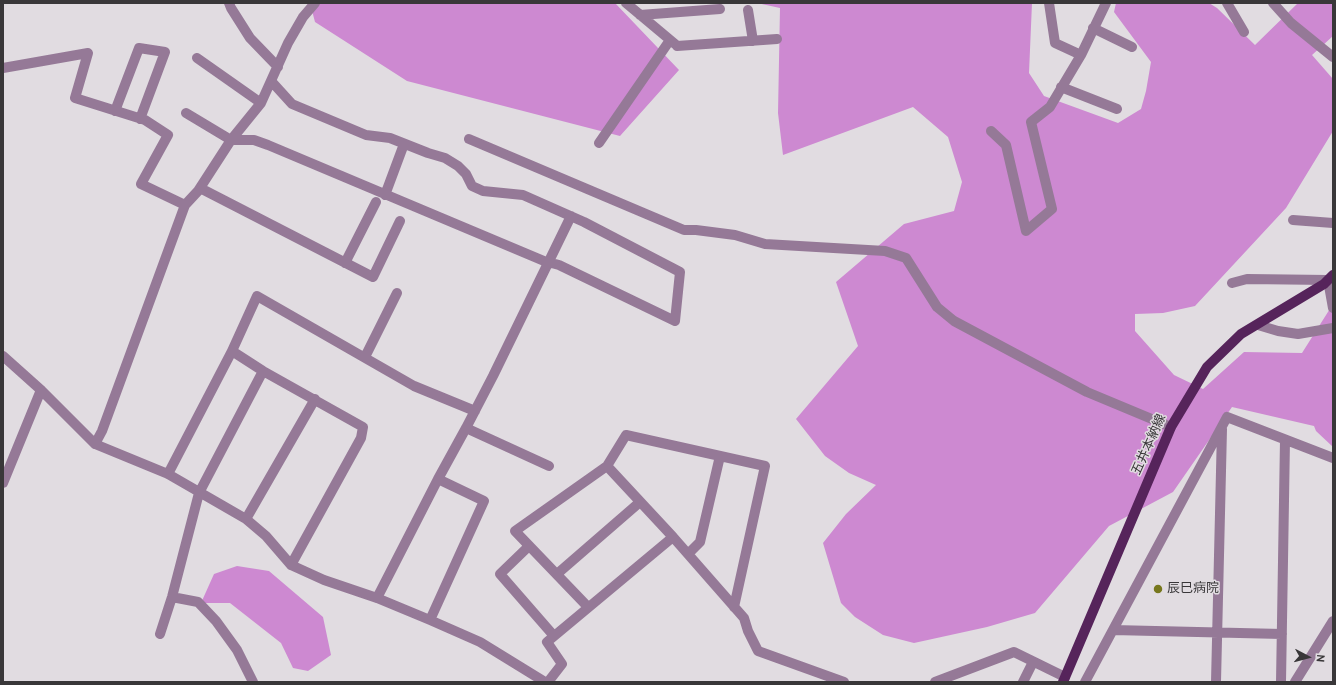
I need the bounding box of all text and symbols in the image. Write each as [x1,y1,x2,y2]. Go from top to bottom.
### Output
street label: 五井本納線 [1130,412,1170,478]
place label: 辰巳病院 [1167,581,1219,597]
marker: 辰巳病院 [1152,583,1164,595]
north arrow [1288,637,1328,677]
text: N [1313,654,1327,663]

